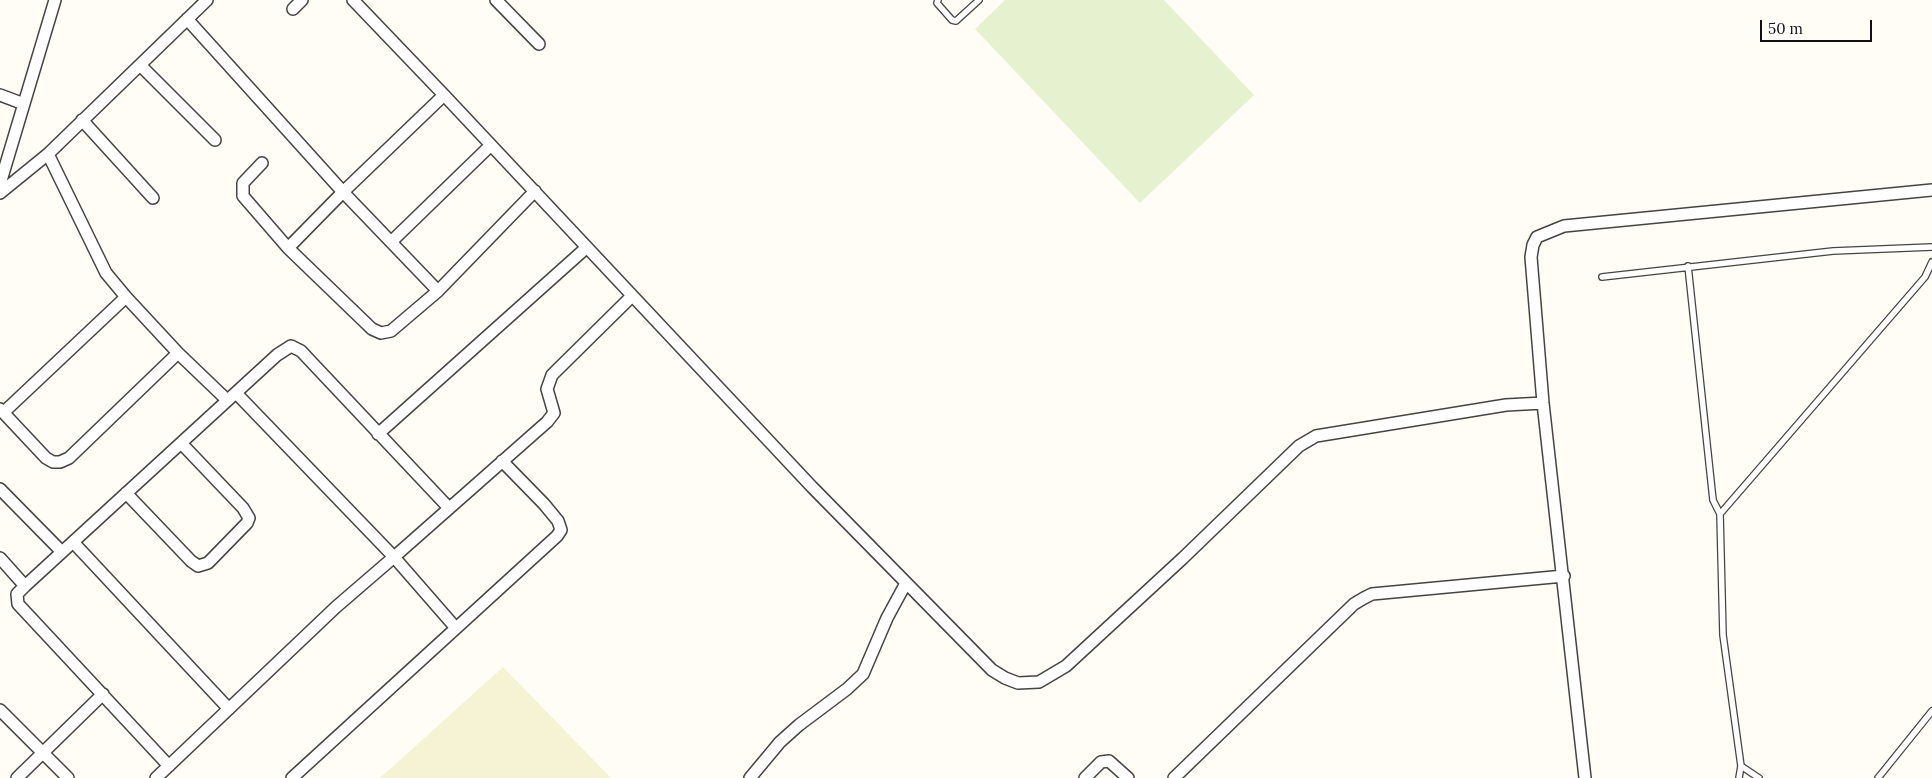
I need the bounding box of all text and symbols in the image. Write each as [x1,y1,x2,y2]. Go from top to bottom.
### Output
scale bar [1762,10,1874,42]
text: 50 m [1768,19,1803,38]

